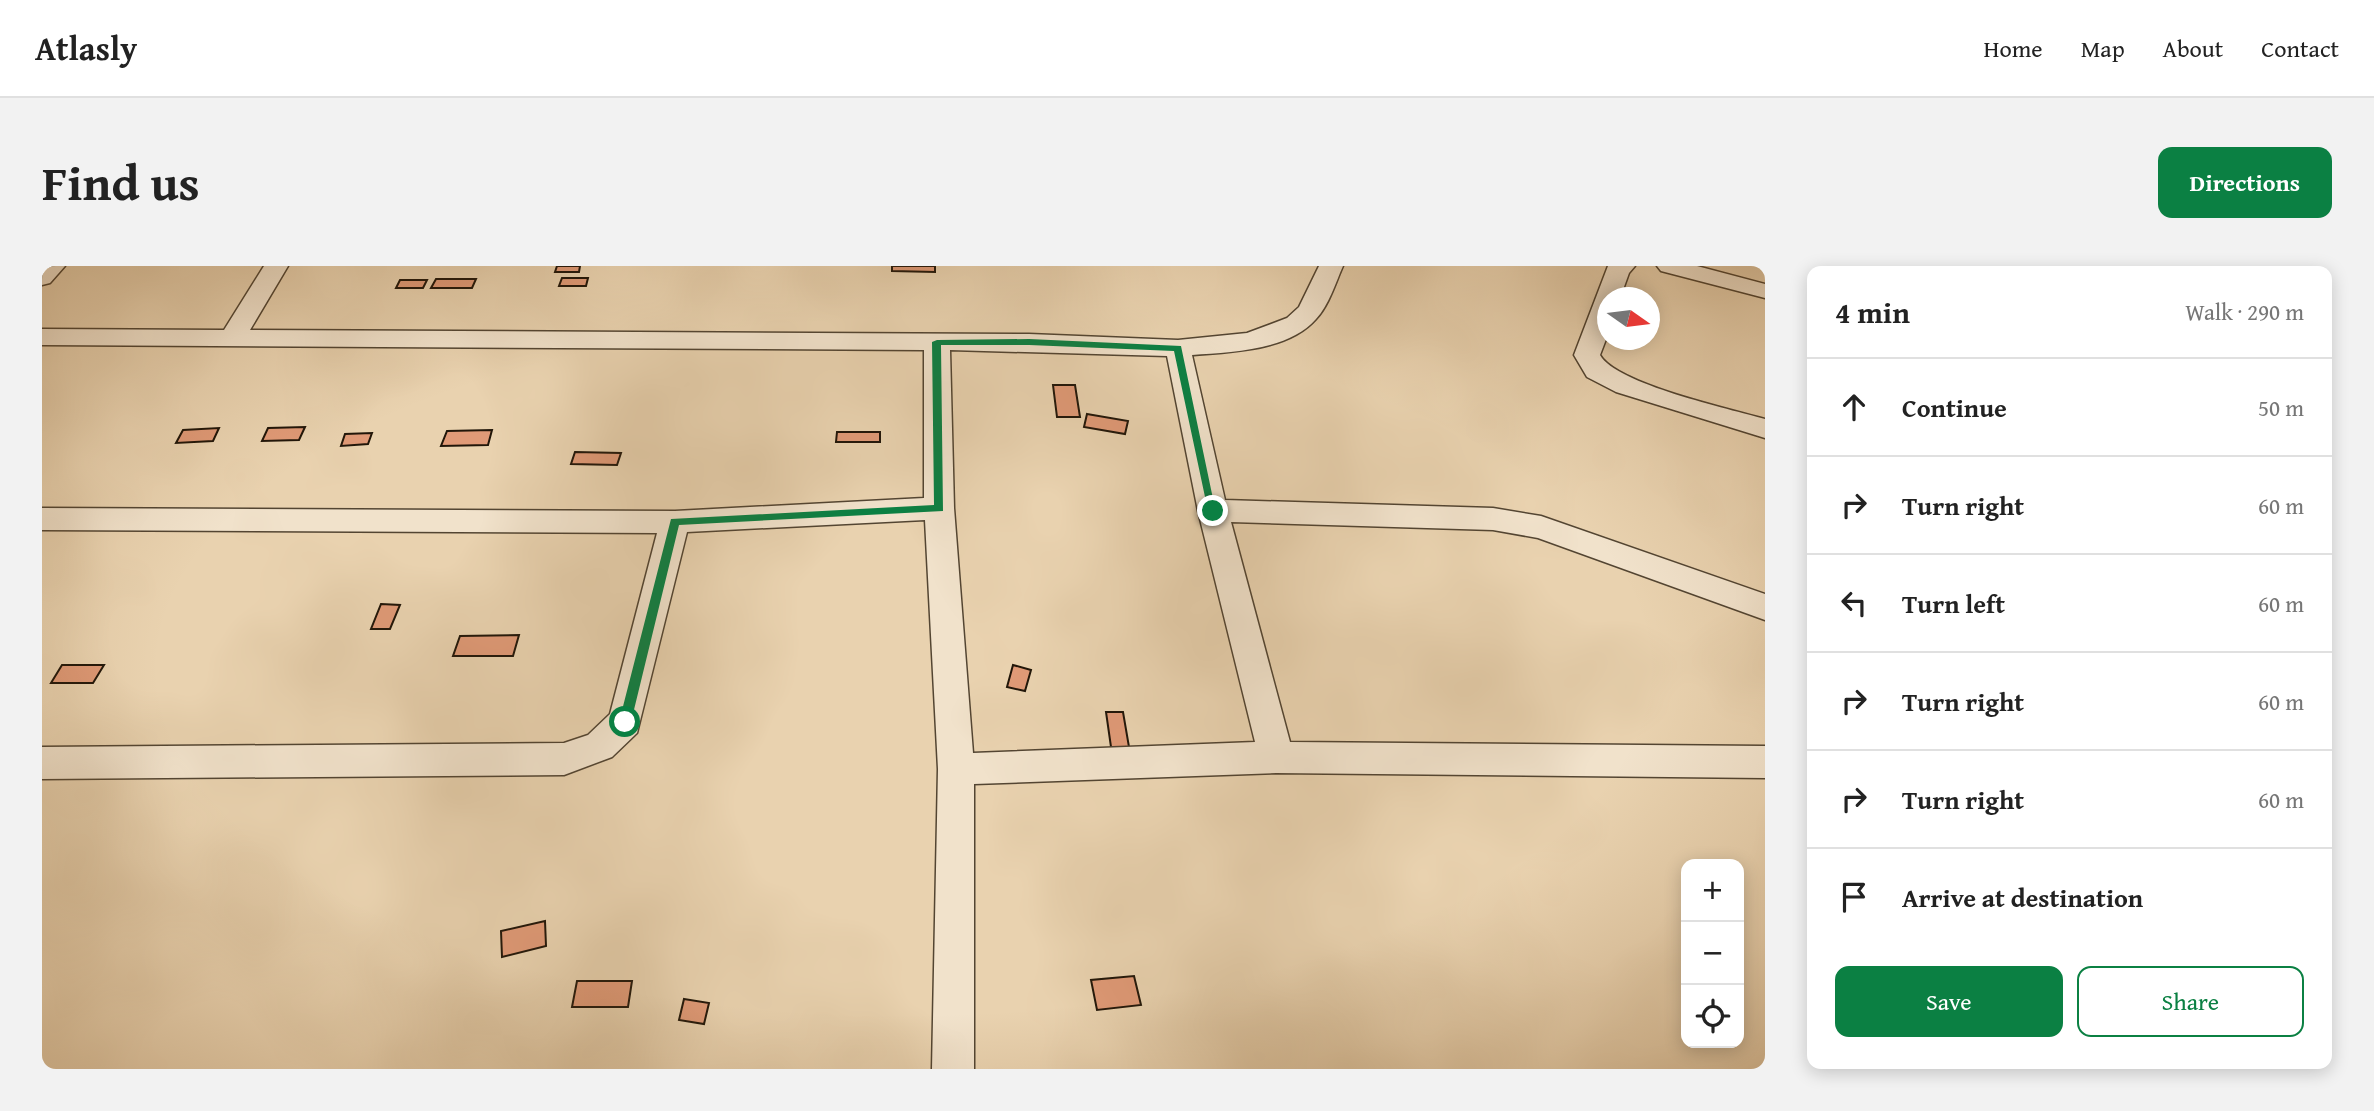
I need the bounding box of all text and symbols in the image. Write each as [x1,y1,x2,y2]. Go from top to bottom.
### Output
text: Atlasly [35,24,137,72]
text: Home [1984,31,2043,66]
text: Map [2081,31,2125,66]
text: About [2163,31,2223,66]
text: Contact [2261,31,2339,66]
text: Find us [42,146,200,218]
button: Directions [2158,147,2332,218]
north arrow [1597,287,1660,350]
text: 4 min [1835,290,1910,334]
text: Walk · 290 m [2185,295,2304,328]
icon: ahead [1835,388,1873,426]
text: Continue [1902,388,2007,427]
text: 50 m [2258,391,2304,424]
icon: right [1835,486,1873,524]
text: Turn right [1902,486,2024,525]
text: 60 m [2258,489,2304,522]
route end [1197,495,1228,526]
icon: left [1835,584,1873,622]
text: Turn left [1902,584,2005,623]
text: 60 m [2258,587,2304,620]
icon: right [1835,682,1873,720]
text: Turn right [1902,682,2024,721]
text: 60 m [2258,685,2304,718]
route start [609,706,640,737]
icon: right [1835,780,1873,818]
text: Turn right [1902,780,2024,819]
text: 60 m [2258,783,2304,816]
map controls [1681,859,1744,1048]
button: + [1681,859,1744,922]
icon: arrive [1835,878,1873,916]
text: Arrive at destination [1902,878,2143,917]
button: − [1681,922,1744,985]
button: Save [1835,966,2063,1037]
button: Share [2077,966,2304,1037]
button: locate [1681,985,1744,1048]

